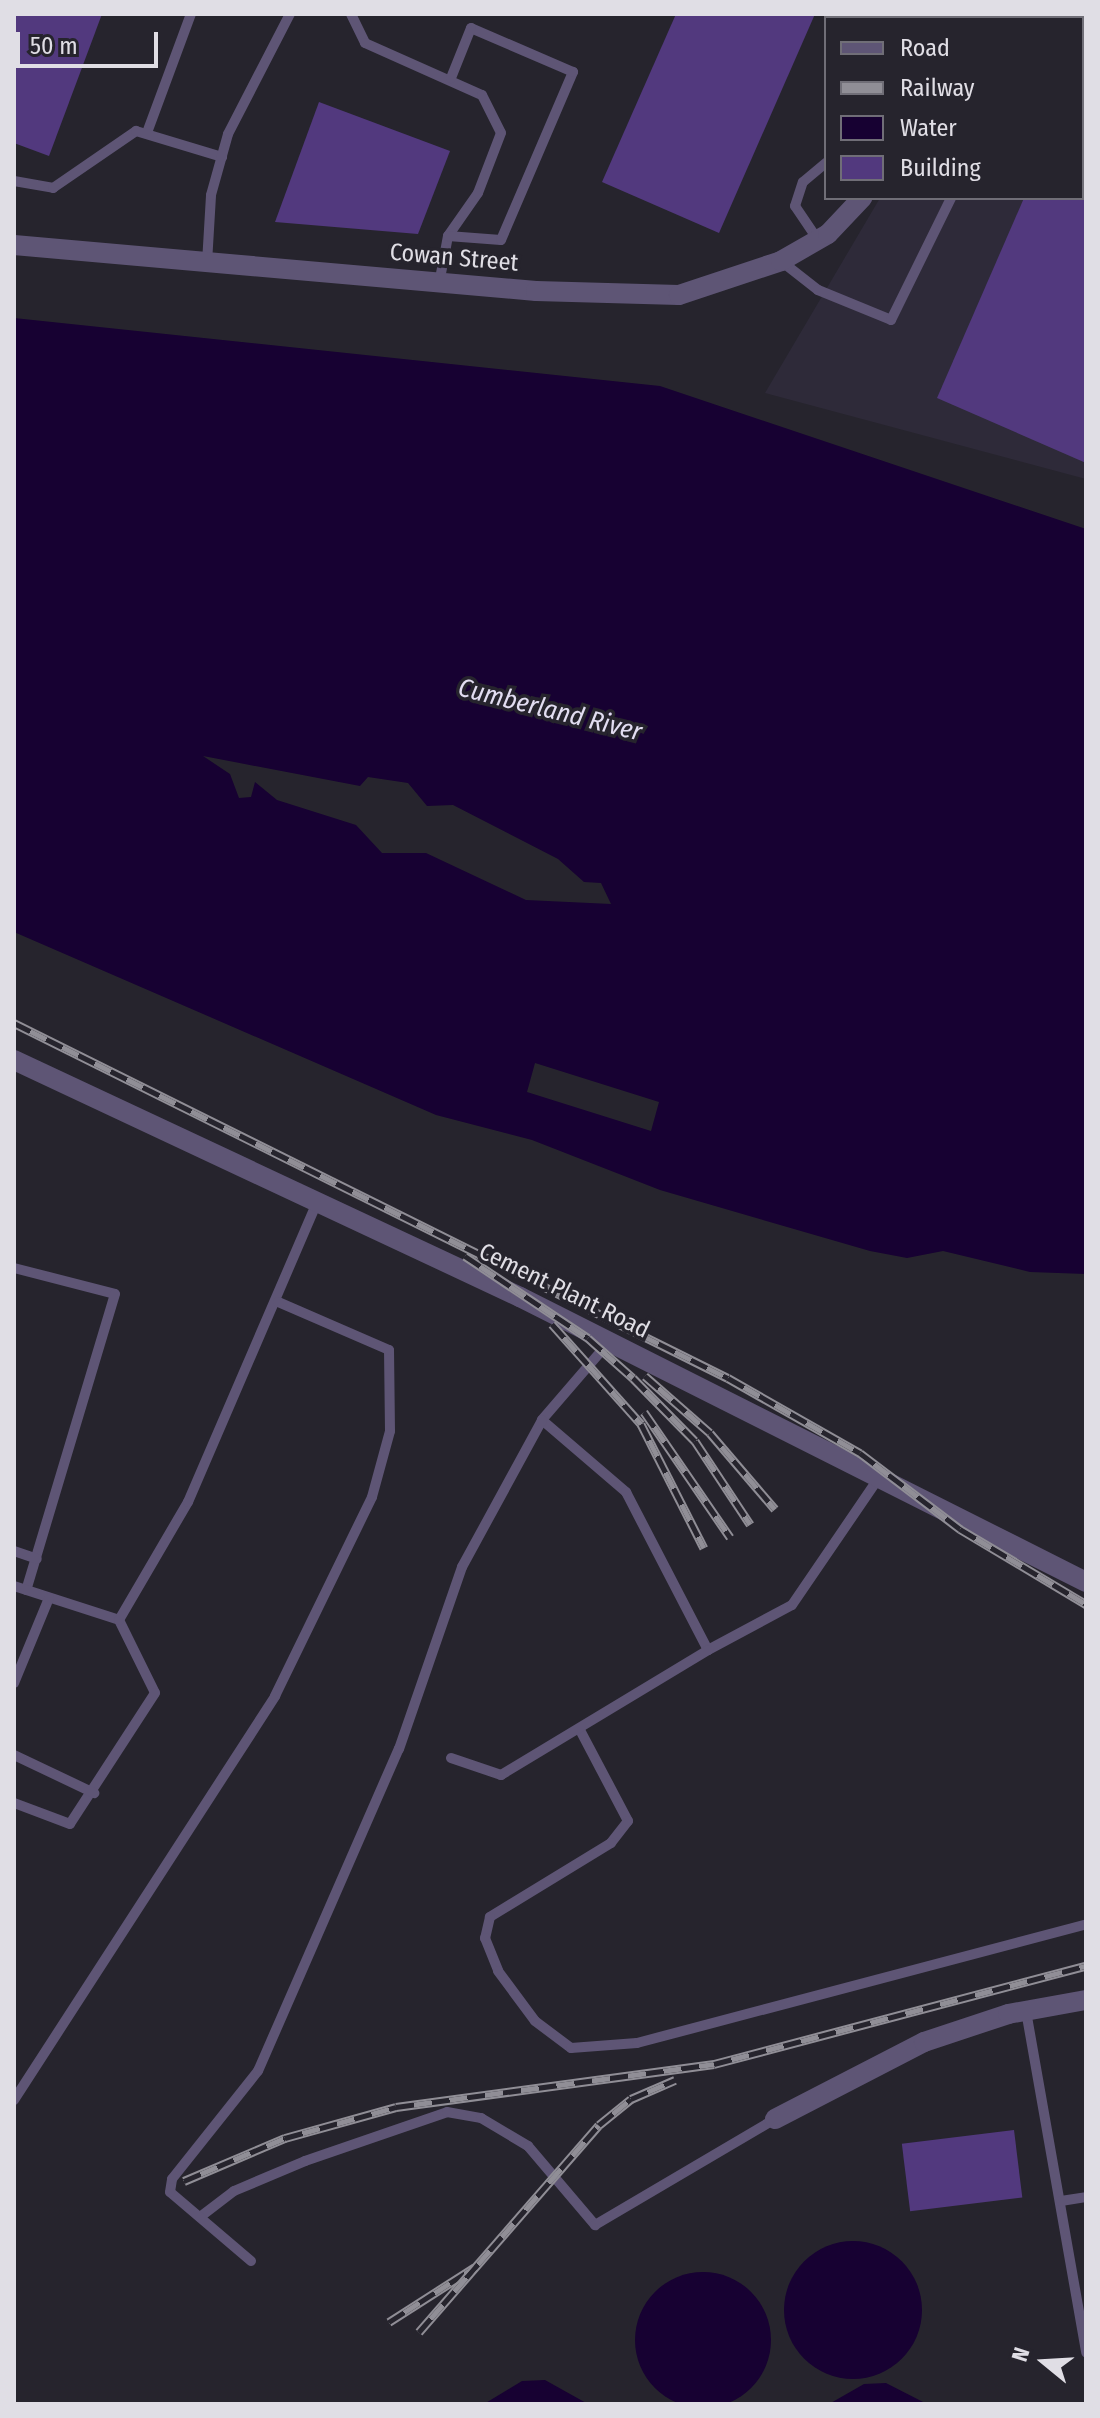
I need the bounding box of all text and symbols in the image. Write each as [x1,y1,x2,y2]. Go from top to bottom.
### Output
scale bar [20,16,162,66]
legend [824,16,1084,200]
text: 50 m [30,32,78,60]
text: Road [900,34,950,62]
text: Railway [900,74,975,102]
text: Water [900,114,957,142]
text: Building [900,154,981,182]
street label: Cowan Street [389,238,519,278]
water label: Cumberland River [455,672,645,748]
street label: Cement Plant Road [474,1237,654,1345]
north arrow [1004,2322,1084,2402]
text: N [1006,2344,1036,2365]

